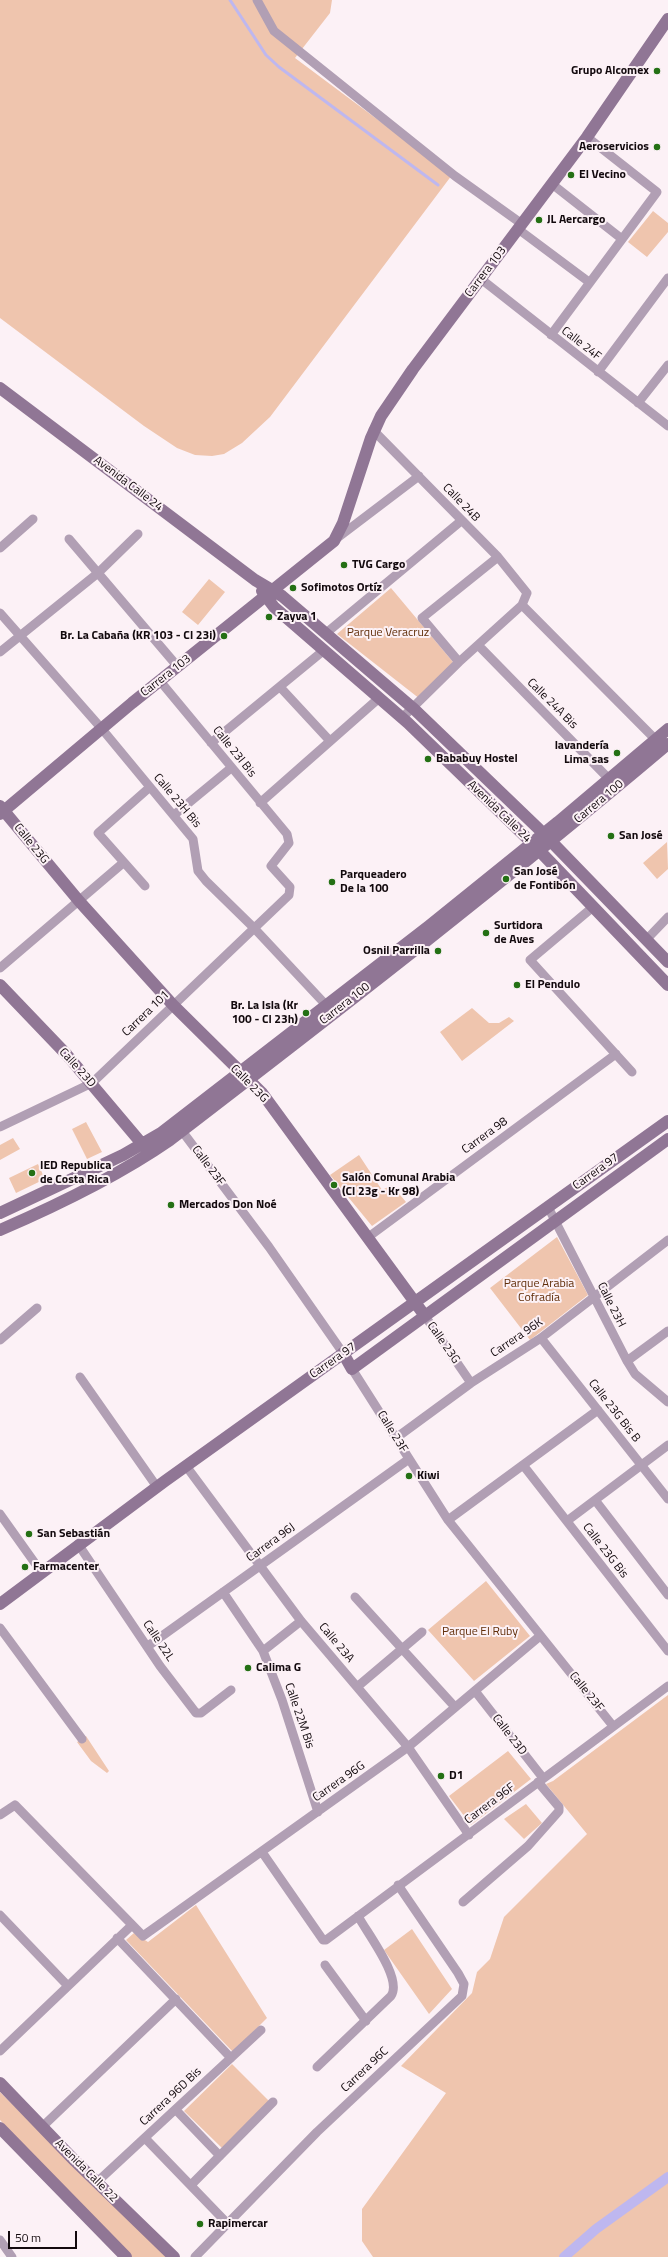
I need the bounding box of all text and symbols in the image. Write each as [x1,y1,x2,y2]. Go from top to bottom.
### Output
place label: Grupo Alcomex [571,64,649,78]
marker: Grupo Alcomex [652,66,662,76]
place label: Aeroservicios [579,140,649,154]
marker: Aeroservicios [652,142,662,152]
place label: El Vecino [579,168,626,182]
marker: El Vecino [566,170,576,180]
place label: JL Aercargo [547,213,605,227]
marker: JL Aercargo [534,215,544,225]
street label: Carrera 103 [462,244,510,300]
street label: Calle 24F [558,324,604,364]
street label: Avenida Calle 24 [91,453,165,515]
street label: Calle 24B [439,481,483,525]
place label: TVG Cargo [352,558,405,572]
marker: TVG Cargo [339,560,349,570]
place label: Sofimotos Ortíz [301,581,382,595]
marker: Sofimotos Ortíz [288,583,298,593]
place label: Zayva 1 [277,610,317,624]
marker: Zayva 1 [264,612,274,622]
park label: Parque Veracruz [347,626,429,640]
place label: Br. La Cabaña (KR 103 - Cl 23i) [60,629,216,643]
marker: Br. La Cabaña (KR 103 - Cl 23i) [219,631,229,641]
street label: Carrera 103 [138,652,194,700]
street label: Calle 24A Bis [524,676,580,732]
street label: Calle 23I Bis [209,724,259,780]
place label: lavandería Lima sas [555,739,609,767]
marker: lavandería Lima sas [612,748,622,758]
place label: Bababuy Hostel [436,752,518,766]
marker: Bababuy Hostel [423,754,433,764]
street label: Calle 23H Bis [150,771,204,831]
street label: Carrera 100 [571,777,627,827]
street label: Avenida Calle 24 [464,778,534,846]
street label: Calle 23G [10,821,52,867]
place label: San José [619,829,663,843]
marker: San José [606,831,616,841]
place label: San José de Fontibón [514,865,576,893]
place label: Parqueadero De la 100 [340,868,407,896]
marker: San José de Fontibón [501,874,511,884]
marker: Parqueadero De la 100 [327,877,337,887]
place label: Surtidora de Aves [494,919,543,947]
marker: Surtidora de Aves [481,928,491,938]
place label: Osnil Parrilla [363,944,430,958]
marker: Osnil Parrilla [433,946,443,956]
place label: El Pendulo [525,978,580,992]
street label: Carrera 100 [317,980,373,1028]
marker: El Pendulo [512,980,522,990]
street label: Carrera 101 [120,988,172,1040]
place label: Br. La Isla (Kr 100 - Cl 23h) [230,999,298,1027]
marker: Br. La Isla (Kr 100 - Cl 23h) [301,1008,311,1018]
street label: Calle 23D [56,1045,98,1091]
street label: Calle 23G [227,1062,271,1106]
street label: Carrera 98 [459,1115,511,1157]
street label: Calle 23F [188,1143,228,1189]
street label: Carrera 97 [570,1151,622,1193]
place label: IED Republica de Costa Rica [40,1159,111,1187]
marker: IED Republica de Costa Rica [27,1168,37,1178]
place label: Salón Comunal Arabia (Cl 23g - Kr 98) [342,1171,455,1199]
marker: Salón Comunal Arabia (Cl 23g - Kr 98) [329,1180,339,1190]
place label: Mercados Don Noé [179,1198,277,1212]
marker: Mercados Don Noé [166,1200,176,1210]
park label: Parque Arabia Cofradía [504,1277,574,1305]
street label: Calle 23H [594,1280,628,1330]
street label: Carrera 96K [488,1315,546,1361]
street label: Calle 23G [423,1319,463,1367]
street label: Carrera 97 [307,1340,359,1382]
street label: Calle 23G Bis B [585,1377,643,1445]
street label: Calle 23F [374,1408,410,1456]
place label: Kiwi [417,1469,440,1483]
marker: Kiwi [404,1471,414,1481]
street label: Carrera 96J [244,1521,298,1565]
street label: Calle 23G Bis [579,1521,631,1581]
place label: San Sebastián [37,1527,110,1541]
marker: San Sebastián [24,1529,34,1539]
place label: Farmacenter [33,1560,99,1574]
marker: Farmacenter [20,1562,30,1572]
street label: Calle 22L [139,1618,177,1664]
street label: Calle 23A [315,1620,357,1666]
park label: Parque El Ruby [442,1625,518,1639]
place label: Calima G [256,1661,301,1675]
marker: Calima G [243,1663,253,1673]
street label: Calle 23F [566,1669,606,1715]
street label: Calle 22M Bis [281,1681,317,1751]
street label: Calle 23D [489,1712,529,1758]
street label: Carrera 96G [310,1759,368,1805]
place label: D1 [449,1769,463,1783]
marker: D1 [436,1771,446,1781]
street label: Carrera 96F [462,1780,518,1828]
street label: Carrera 96C [338,2044,392,2096]
street label: Carrera 96D Bis [137,2065,205,2129]
street label: Avenida Calle 22 [52,2137,120,2205]
place label: Rapimercar [208,2217,268,2231]
marker: Rapimercar [195,2219,205,2229]
scale bar [10,2223,79,2249]
text: 50 m [15,2228,41,2247]

